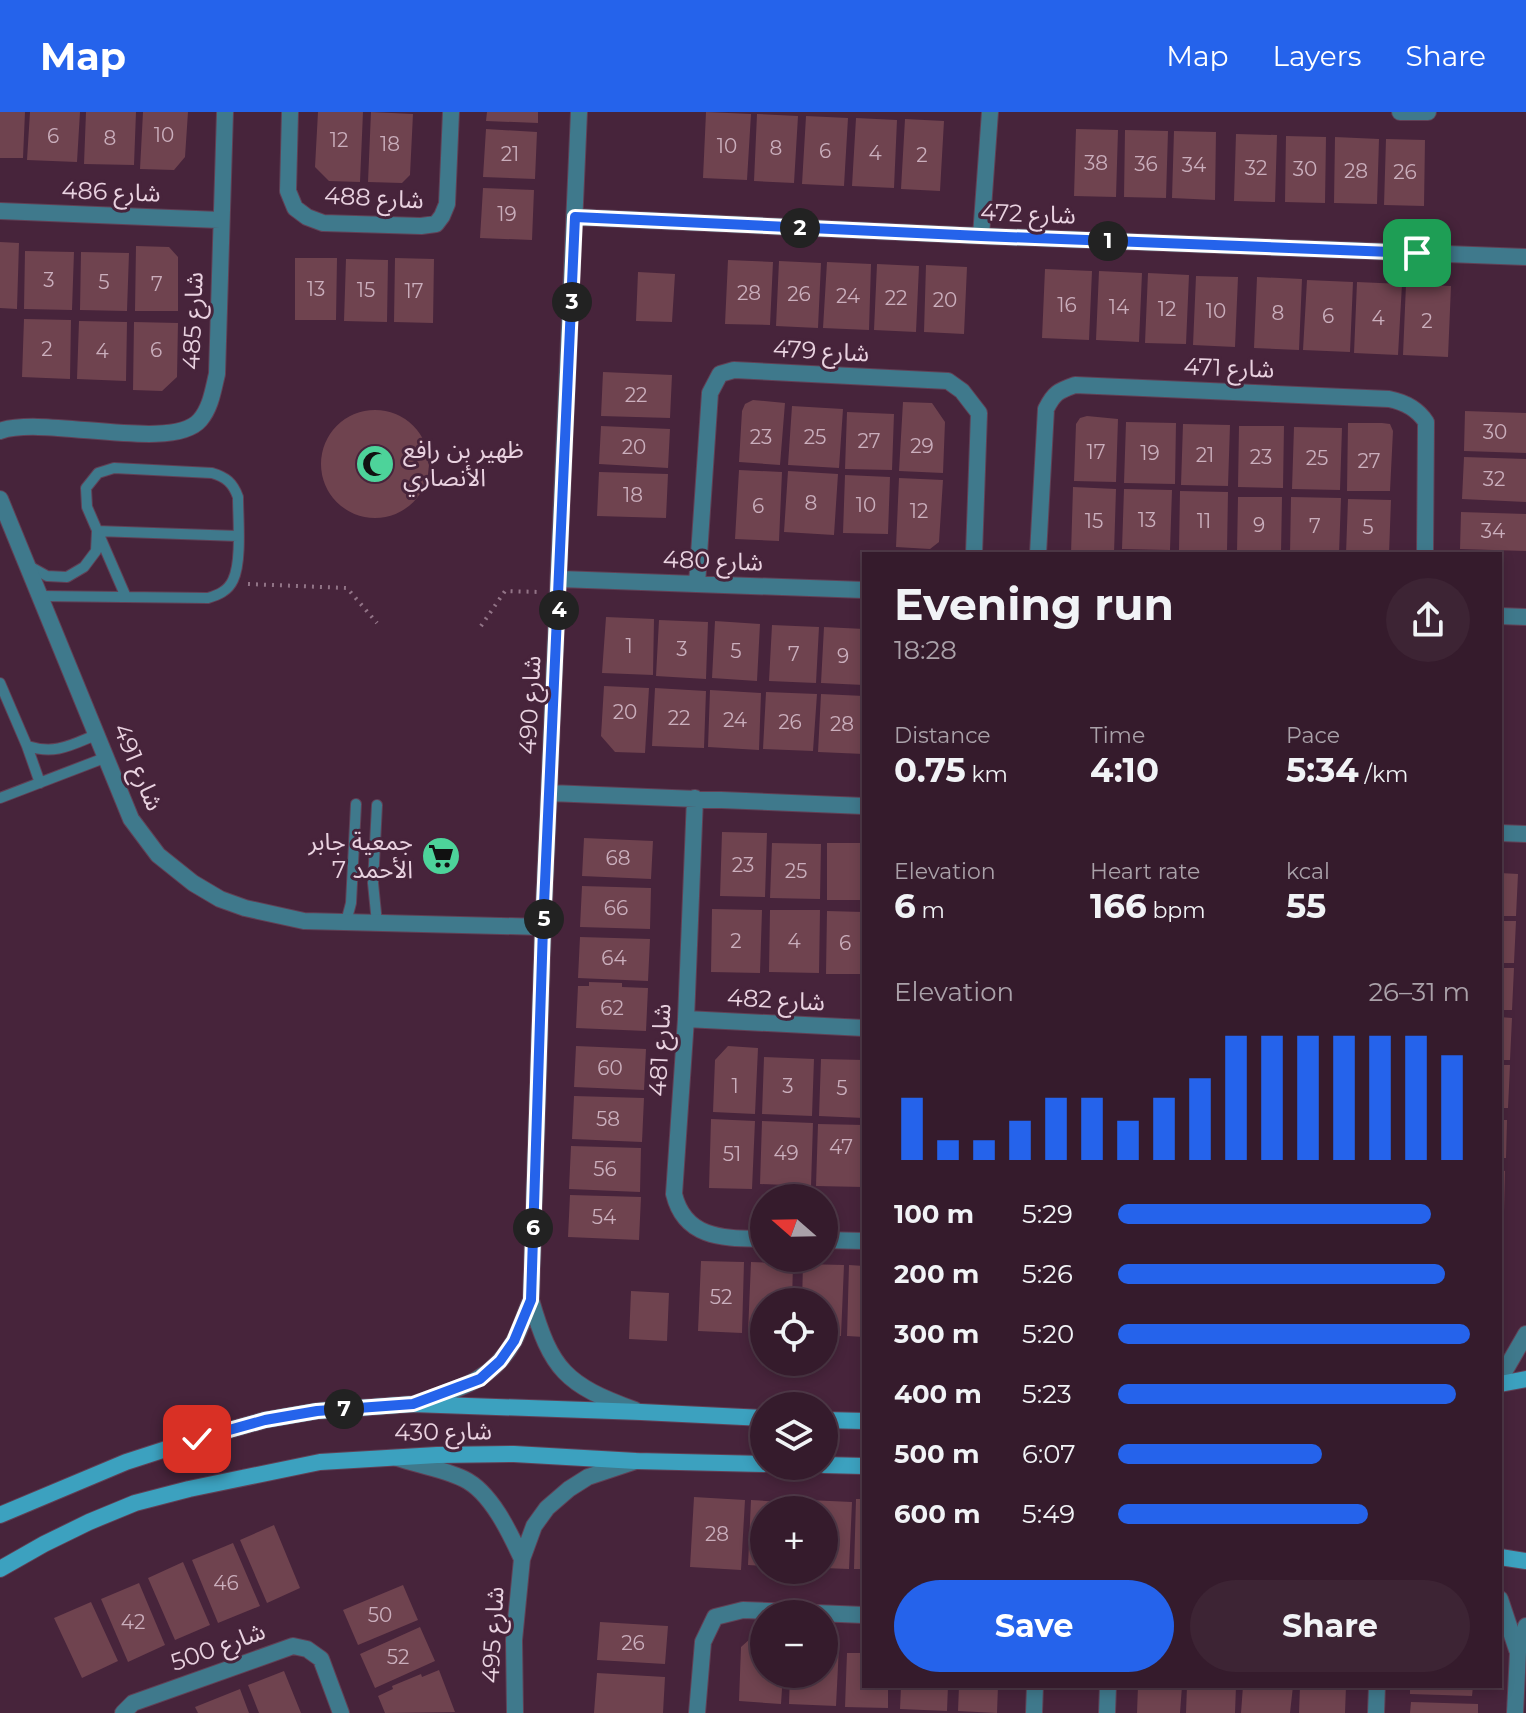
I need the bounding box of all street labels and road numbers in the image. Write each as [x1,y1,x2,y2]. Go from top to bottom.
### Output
street label: شارع 486 [61,175,161,211]
street label: شارع 488 [323,180,425,218]
street label: شارع 472 [980,197,1076,233]
street label: شارع 485 [176,271,212,371]
street label: شارع 479 [772,333,870,371]
street label: شارع 471 [1183,351,1275,387]
street label: شارع 480 [662,544,764,580]
street label: شارع 490 [512,655,550,755]
street label: شارع 491 [104,719,170,816]
street label: شارع 482 [726,982,826,1020]
street label: شارع 481 [643,1003,679,1097]
street label: شارع 430 [394,1416,492,1450]
street label: شارع 495 [475,1586,513,1684]
street label: شارع 500 [167,1616,270,1680]

